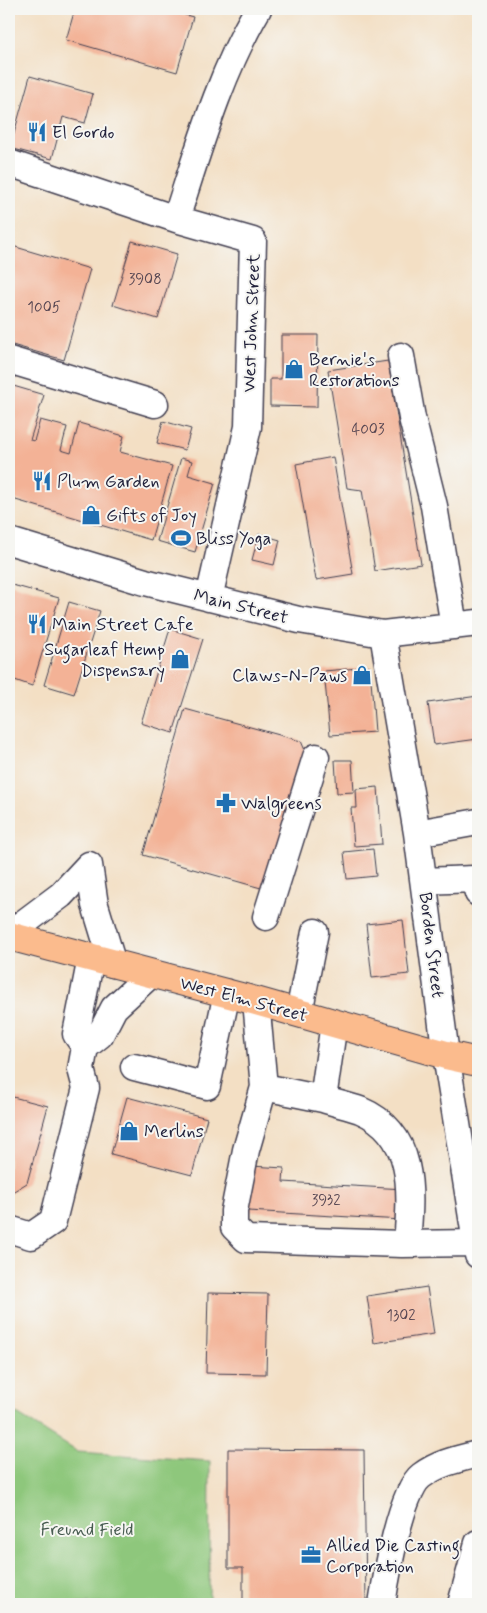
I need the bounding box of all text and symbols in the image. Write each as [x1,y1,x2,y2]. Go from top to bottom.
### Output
restaurant icon: El Gordo [26,121,48,143]
place label: El Gordo [52,121,114,145]
street label: West John Street [238,253,266,393]
house number: 3908 [128,270,162,290]
house number: 1005 [27,298,61,318]
place label: Bernie's Restorations [309,348,400,393]
shop icon: Bernie's Restorations [283,358,305,380]
house number: 4003 [351,420,385,440]
restaurant icon: Plum Garden [31,470,53,492]
place label: Plum Garden [57,470,160,494]
shop icon: Gifts of Joy [80,504,102,526]
place label: Gifts of Joy [106,504,197,528]
sports icon: Bliss Yoga [170,527,192,549]
place label: Bliss Yoga [196,527,271,551]
street label: Main Street [191,584,291,630]
restaurant icon: Main Street Cafe [26,613,48,635]
place label: Main Street Cafe [52,613,194,637]
place label: Sugarleaf Hemp Dispensary [44,638,165,683]
shop icon: Sugarleaf Hemp Dispensary [169,648,191,670]
place label: Claws-N-Paws [232,664,347,688]
shop icon: Claws-N-Paws [351,664,373,686]
pharmacy icon: Walgreens [215,792,237,814]
place label: Walgreens [241,792,322,817]
street label: Borden Street [413,891,449,1000]
street label: West Elm Street [177,971,310,1029]
shop icon: Merlins [118,1120,140,1142]
place label: Merlins [144,1120,204,1144]
house number: 3932 [311,1191,341,1211]
house number: 1302 [386,1306,416,1326]
park label: Freund Field [41,1518,133,1542]
place label: Allied Die Casting Corporation [326,1534,460,1579]
office icon: Allied Die Casting Corporation [300,1544,322,1566]

